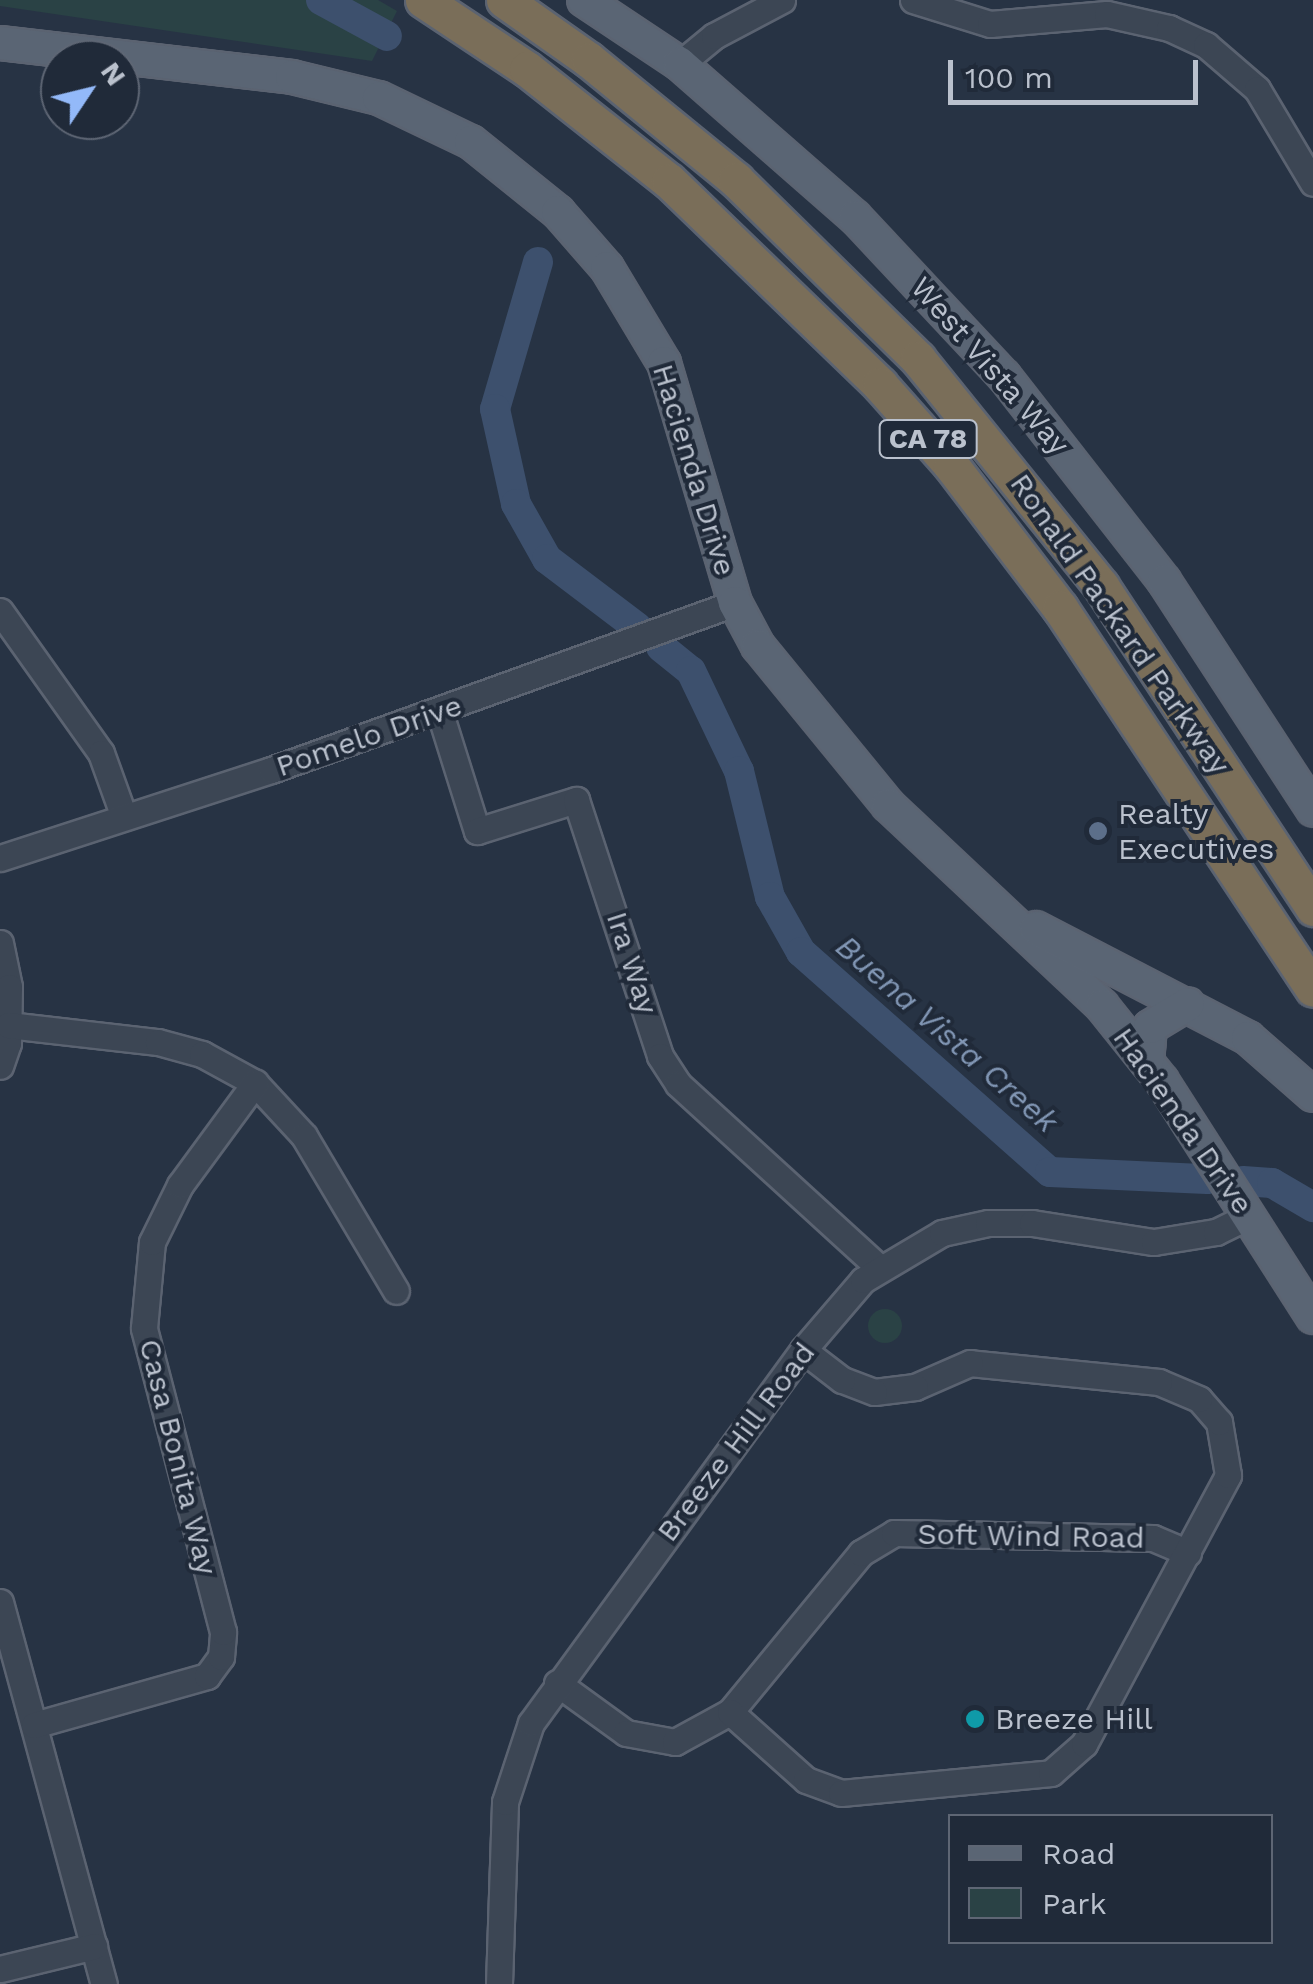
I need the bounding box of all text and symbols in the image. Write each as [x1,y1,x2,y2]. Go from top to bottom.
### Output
north arrow [40,40,140,140]
scale bar [953,40,1203,102]
text: N [94,56,133,92]
text: 100 m [965,60,1053,95]
street label: West Vista Way [902,269,1078,463]
street label: Hacienda Drive [645,359,743,581]
road number: CA 78 [876,416,980,462]
street label: Ronald Packard Parkway [1002,467,1238,781]
street label: Pomelo Drive [271,687,467,785]
place label: Realty Executives [1118,796,1274,866]
marker: Realty Executives [1087,820,1109,842]
street label: Ira Way [598,907,666,1019]
water label: Buena Vista Creek [828,927,1066,1141]
street label: Hacienda Drive [1105,1021,1261,1221]
street label: Casa Bonita Way [131,1334,225,1580]
street label: Breeze Hill Road [649,1335,823,1549]
street label: Soft Wind Road [917,1516,1145,1556]
place label: Breeze Hill [995,1701,1153,1737]
marker: Breeze Hill [964,1708,986,1730]
legend [948,1814,1273,1944]
text: Road [1042,1836,1115,1871]
text: Park [1042,1886,1107,1921]

